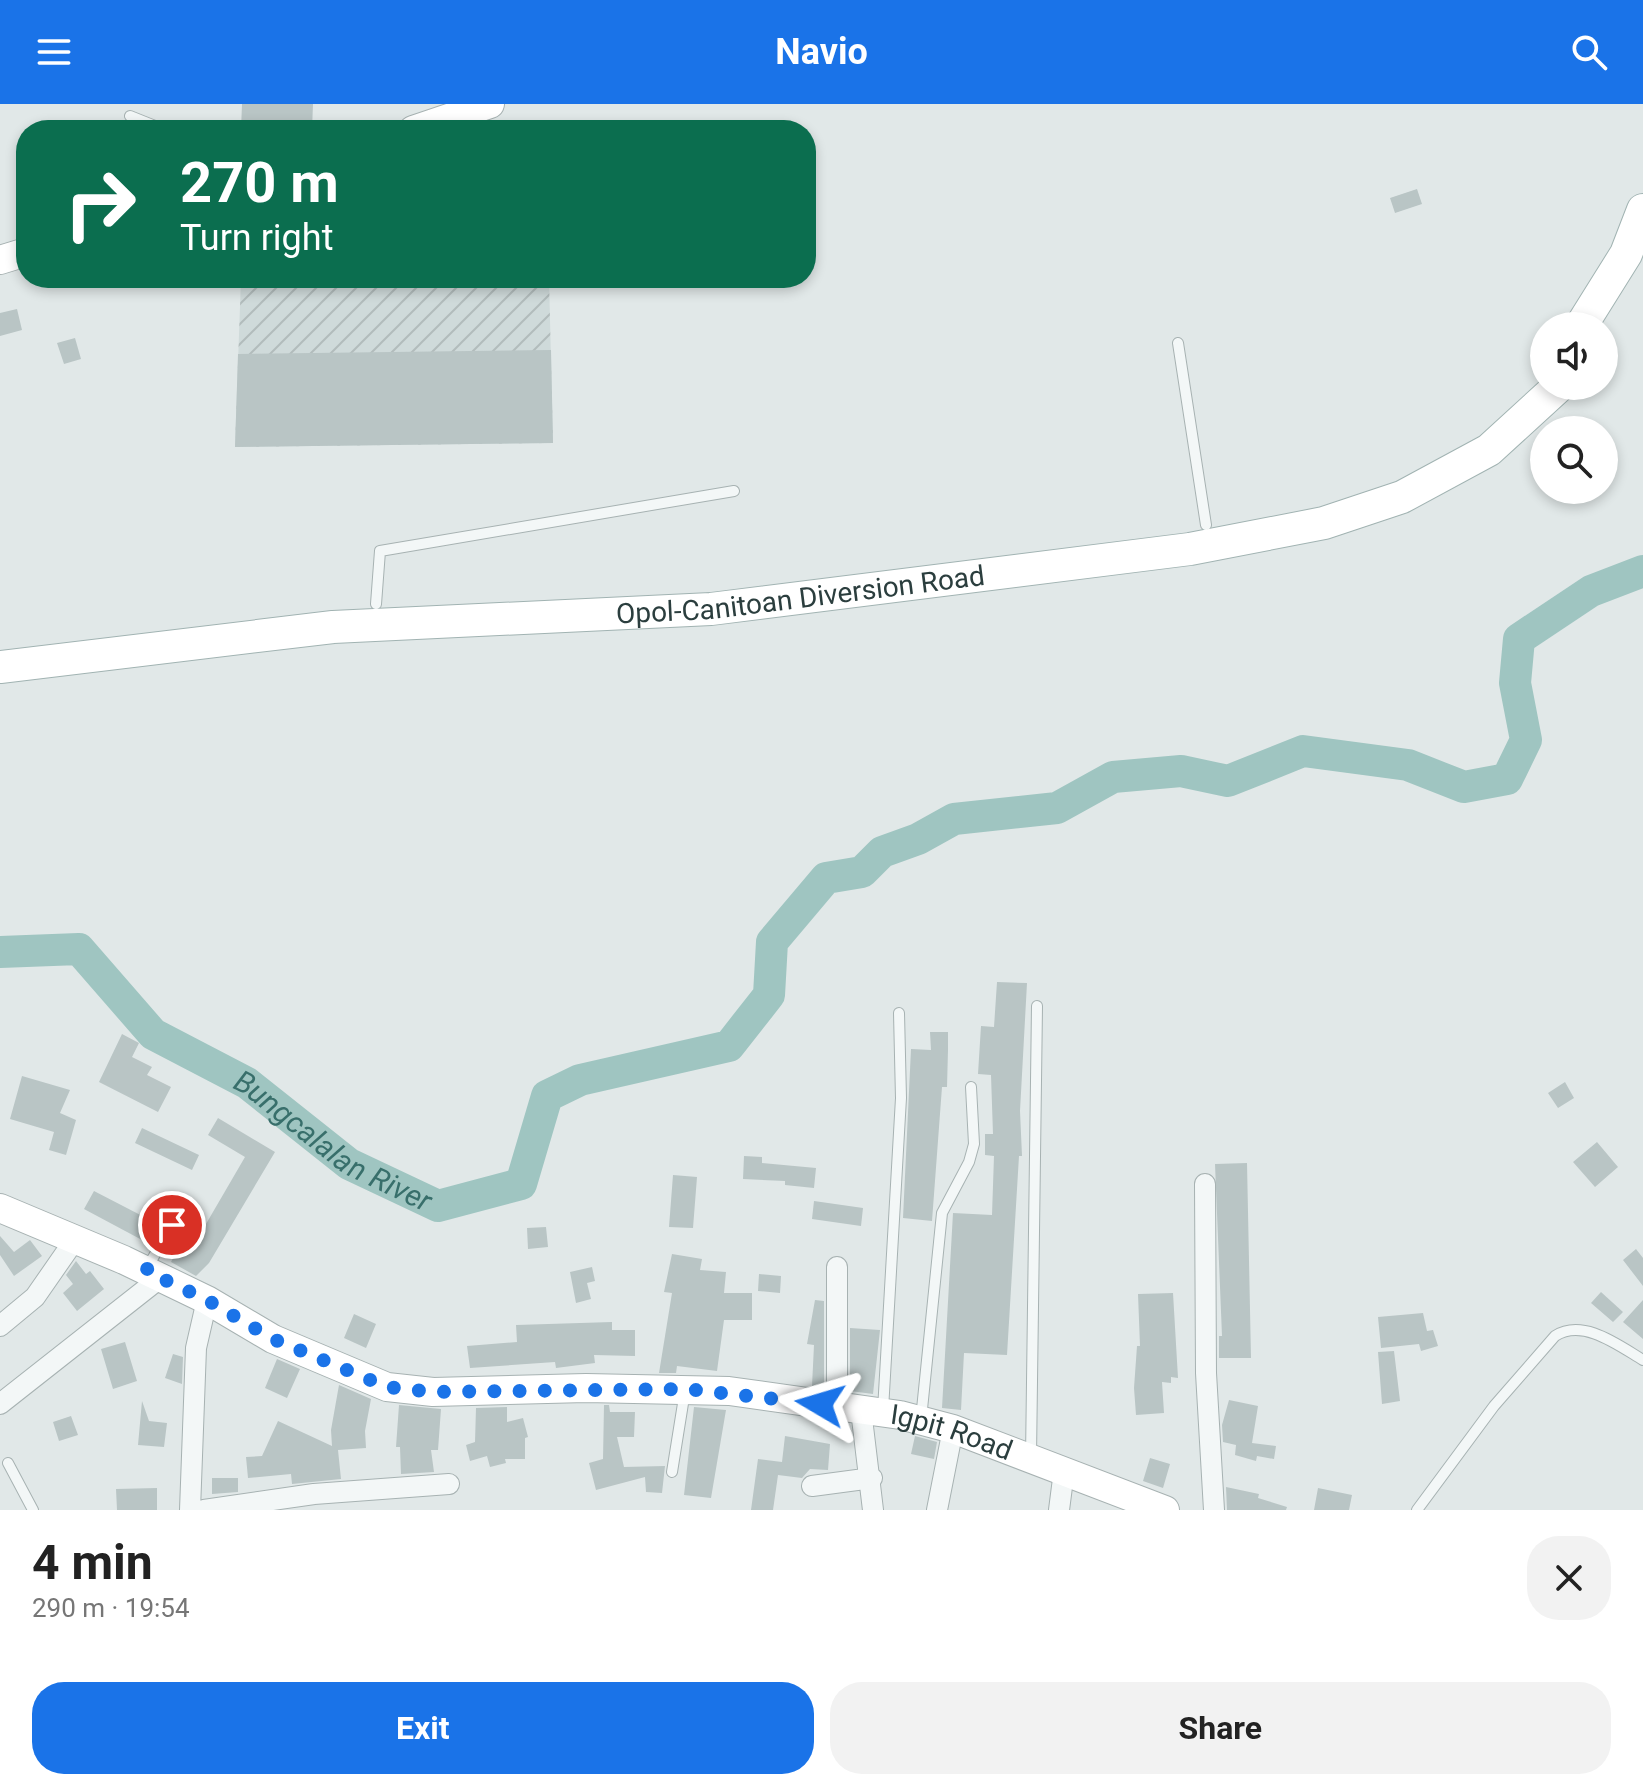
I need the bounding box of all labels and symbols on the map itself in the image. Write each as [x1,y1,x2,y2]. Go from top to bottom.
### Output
street label: Opol-Canitoan Diversion Road [615,558,986,630]
water label: Bungcalalan River [229,1062,439,1219]
pin [138,1191,206,1259]
position arrow [778,1362,862,1446]
street label: Igpit Road [889,1397,1017,1467]

